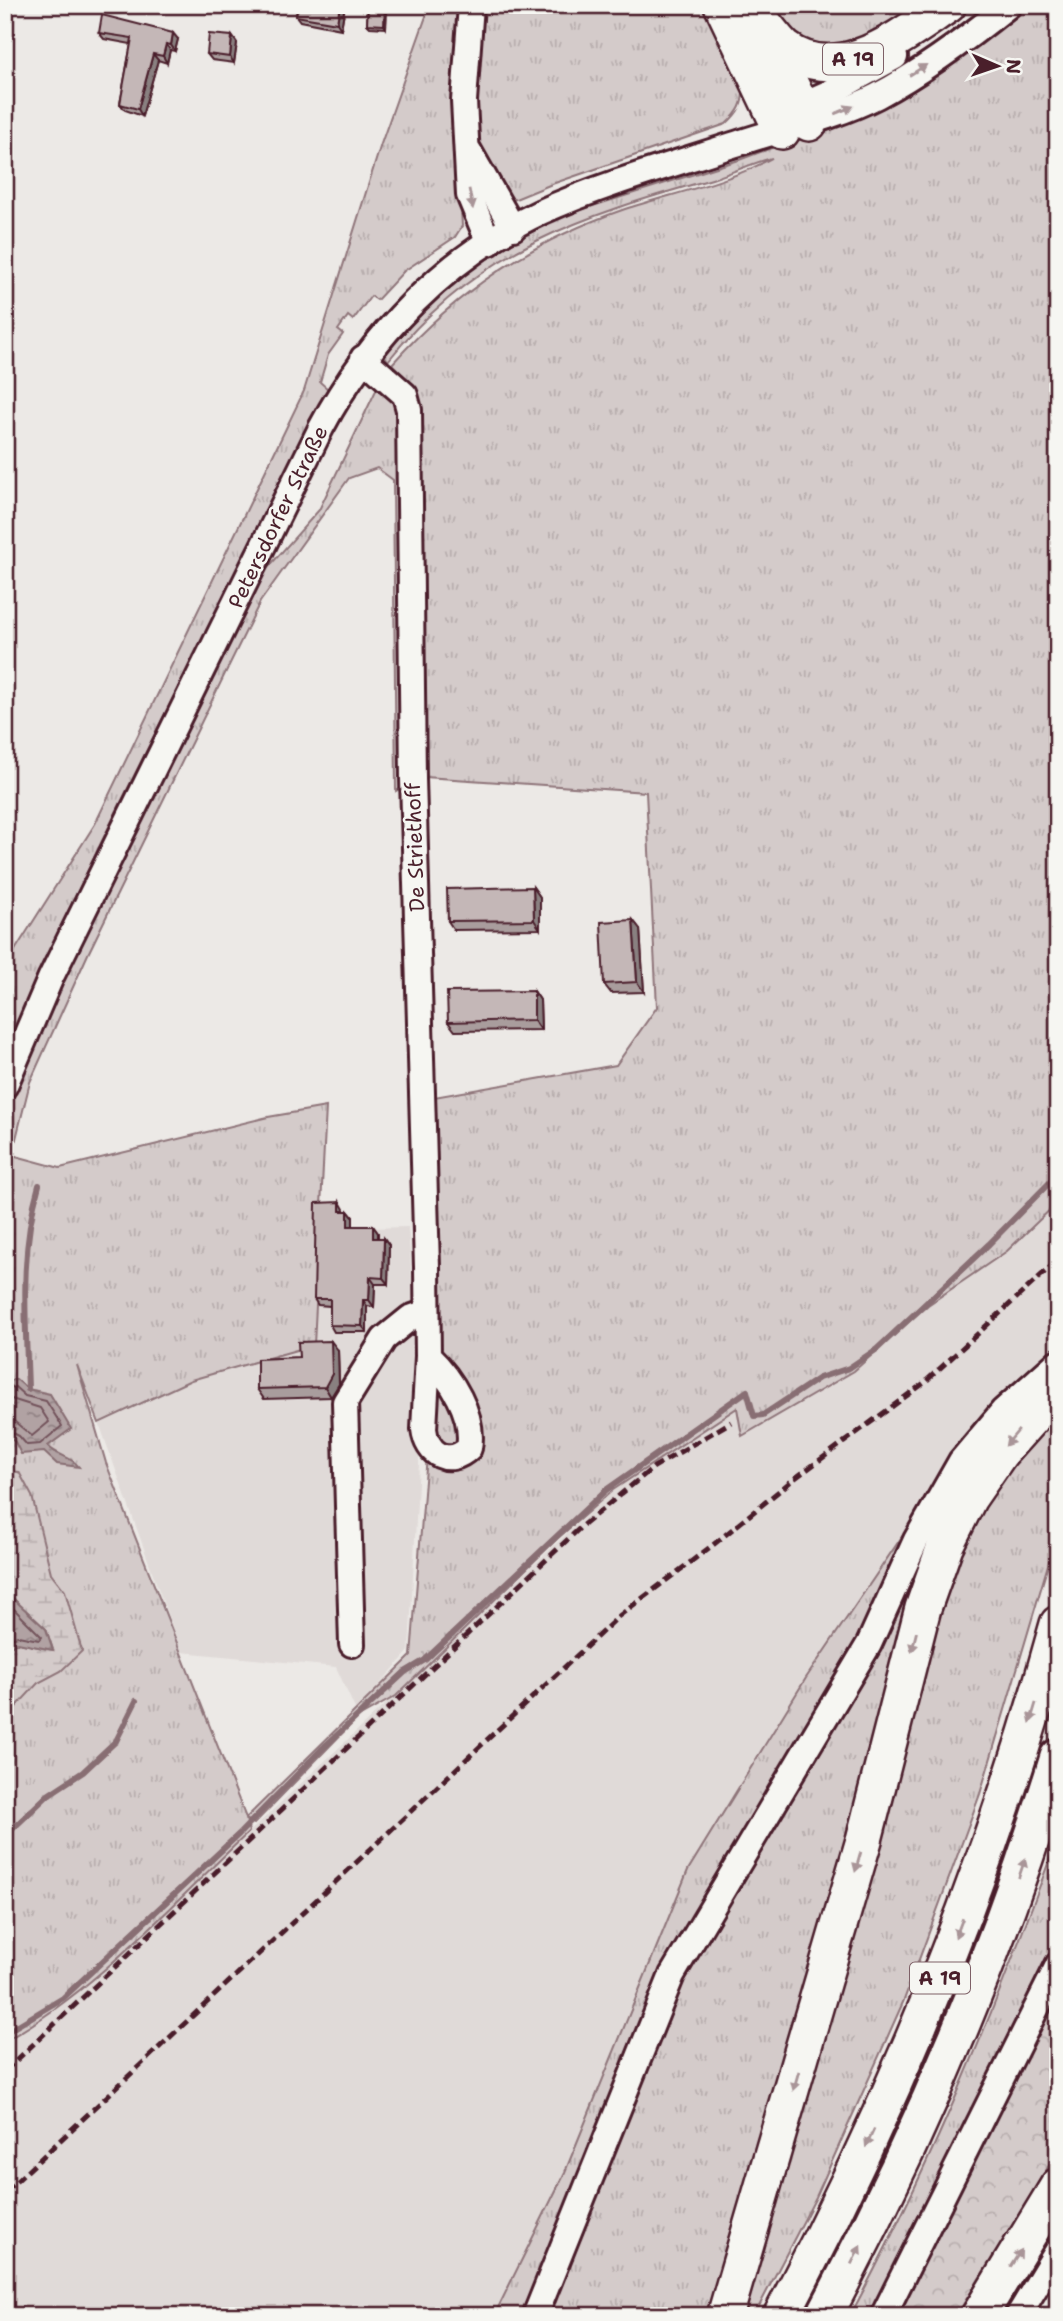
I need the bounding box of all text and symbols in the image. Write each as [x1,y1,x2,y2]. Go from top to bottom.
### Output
north arrow [962,32,1032,102]
road number: A 19 [823,44,883,74]
text: N [1001,59,1026,75]
one-way arrow [909,64,928,77]
one-way arrow [833,104,854,115]
one-way arrow [466,188,477,210]
street label: Petersdorfer Straße [222,421,334,613]
street label: De Striethoff [399,781,431,912]
one-way arrow [1005,1430,1020,1447]
one-way arrow [909,1632,919,1653]
one-way arrow [1027,1703,1037,1724]
one-way arrow [852,1851,863,1873]
one-way arrow [1017,1857,1028,1878]
one-way arrow [953,1918,964,1939]
road number: A 19 [910,1962,970,1994]
one-way arrow [790,2071,800,2092]
one-way arrow [865,2128,876,2148]
one-way arrow [850,2245,861,2265]
one-way arrow [1009,2249,1022,2268]

